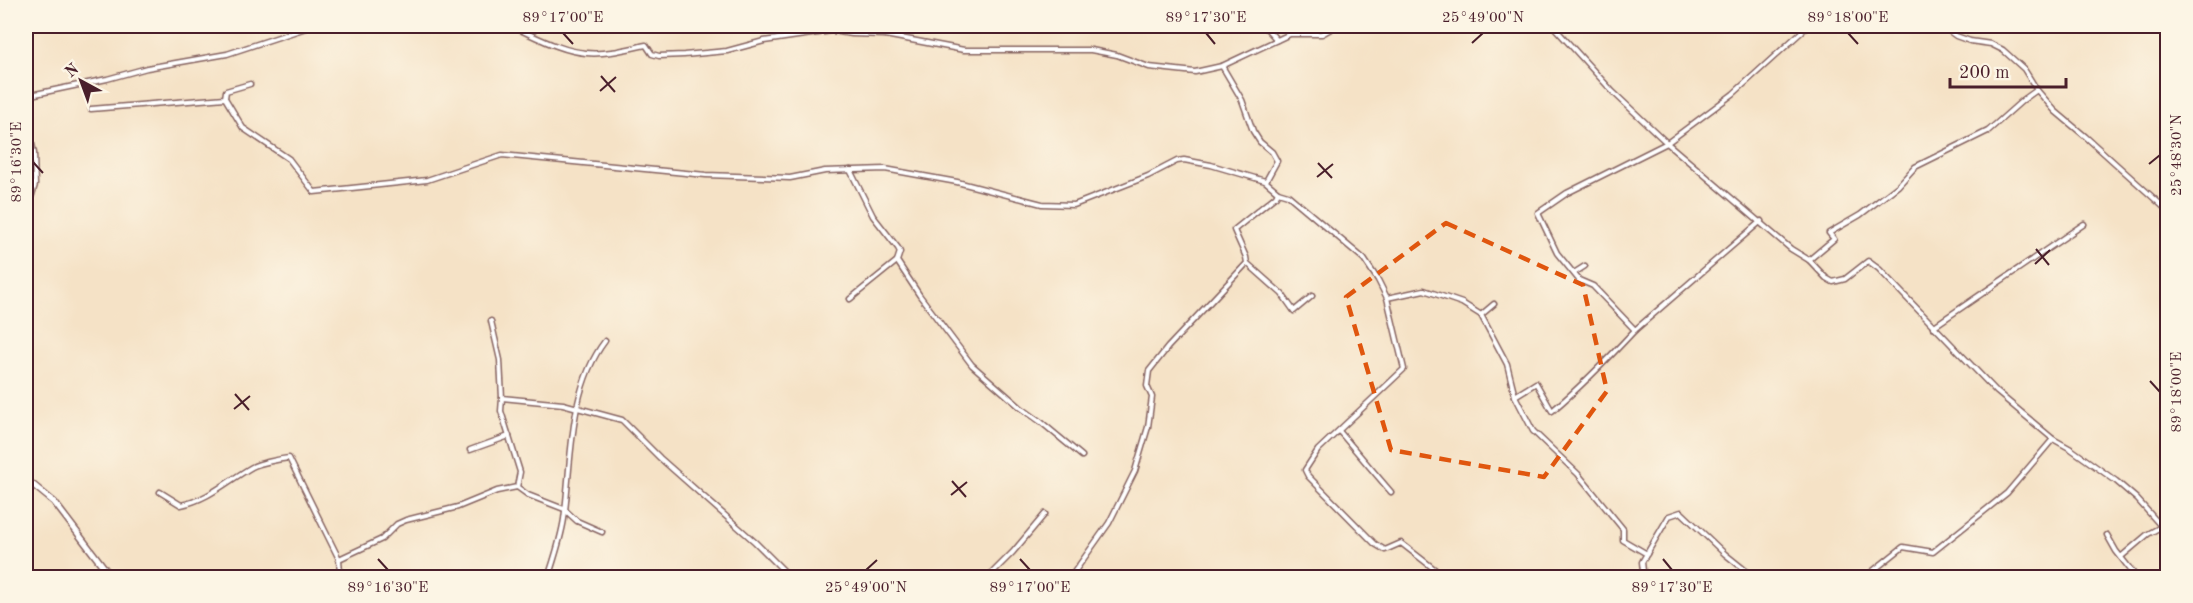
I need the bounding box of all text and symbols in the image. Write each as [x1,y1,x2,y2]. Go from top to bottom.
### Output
text: 89°17'00"E [523,11,603,26]
text: 89°17'30"E [1166,11,1246,26]
text: 25°49'00"N [1442,11,1524,26]
text: 89°18'00"E [1808,11,1888,26]
north arrow [51,51,111,111]
scale bar [1950,51,2066,89]
text: N [63,61,83,81]
text: 200 m [1959,64,2010,82]
text: 25°48'30"N [2170,114,2185,196]
text: 89°16'30"E [10,122,25,202]
text: 89°18'00"E [2170,352,2185,432]
text: 89°16'30"E [348,581,428,596]
text: 25°49'00"N [825,581,907,596]
text: 89°17'00"E [990,581,1070,596]
text: 89°17'30"E [1632,581,1712,596]

